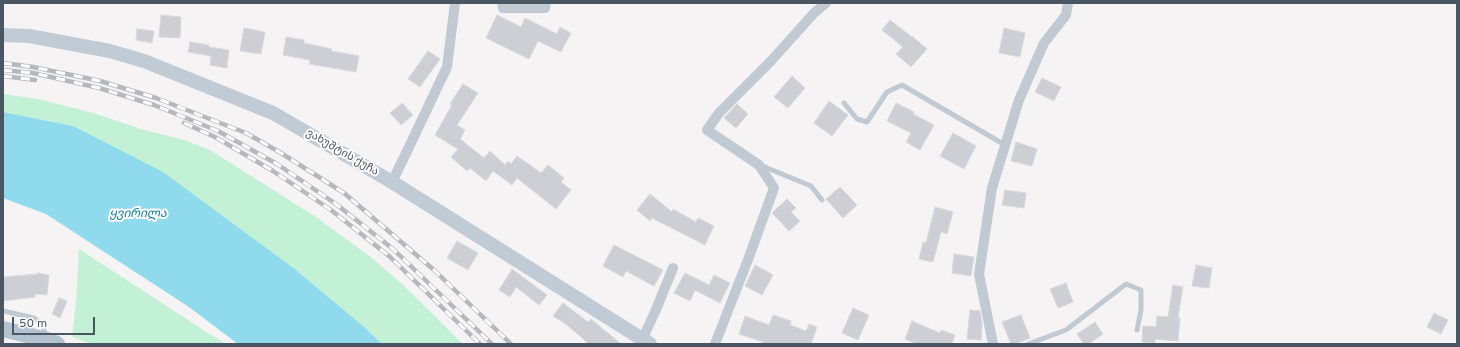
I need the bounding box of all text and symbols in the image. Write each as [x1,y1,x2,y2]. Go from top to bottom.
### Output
street label: ვახუშტის ქუჩა [303,127,381,179]
water label: ყვირილა [109,208,167,222]
scale bar [14,309,97,335]
text: 50 m [19,316,47,332]

